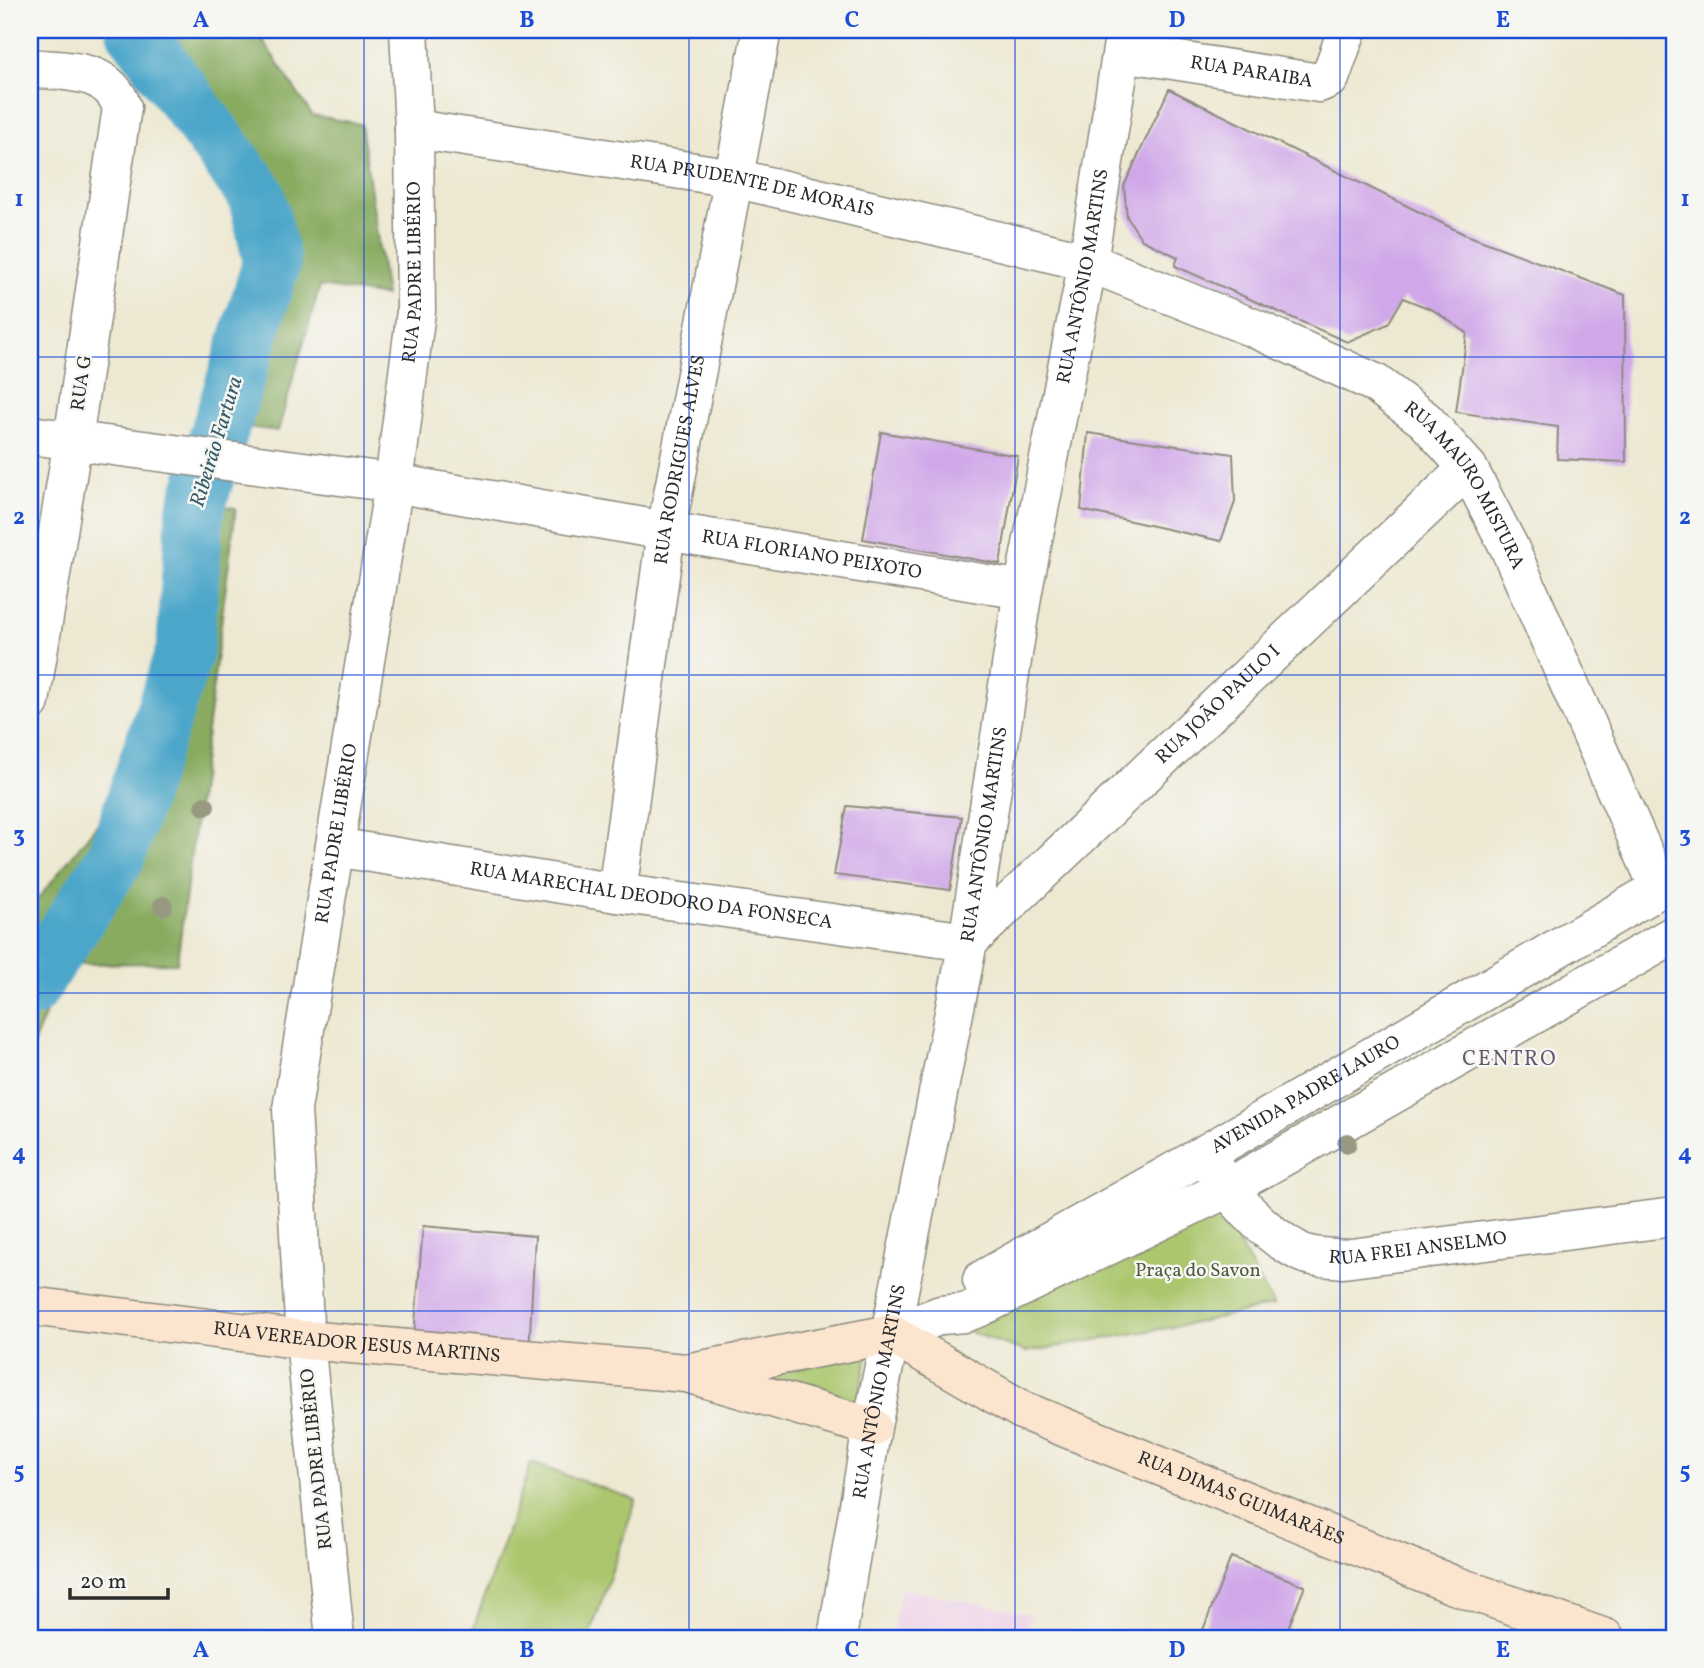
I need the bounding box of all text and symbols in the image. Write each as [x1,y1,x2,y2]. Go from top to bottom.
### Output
text: A [193,5,209,37]
text: B [519,5,535,37]
text: C [845,5,859,37]
text: D [1169,5,1186,37]
text: E [1496,5,1510,37]
street label: RUA PARAIBA [1188,50,1314,95]
street label: RUA PRUDENTE DE MORAIS [628,149,877,224]
street label: RUA ANTÔNIO MARTINS [1051,167,1116,386]
street label: RUA PADRE LIBÉRIO [396,181,429,365]
text: 1 [14,184,24,216]
text: 1 [1680,184,1690,216]
street label: RUA G [65,353,99,413]
street label: RUA RODRIGUES ALVES [649,353,712,566]
water label: Ribeirão Fartura [183,373,251,511]
street label: RUA MAURO MISTURA [1398,395,1530,574]
text: 2 [13,502,25,534]
text: 2 [1679,502,1691,534]
street label: RUA FLORIANO PEIXOTO [700,524,924,586]
street label: RUA JOÃO PAULO I [1150,639,1287,770]
street label: RUA ANTÔNIO MARTINS [955,725,1014,944]
street label: RUA PADRE LIBÉRIO [309,741,364,925]
text: 3 [13,820,25,852]
text: 3 [1679,820,1691,852]
street label: RUA MARECHAL DEODORO DA FONSECA [468,856,834,936]
street label: AVENIDA PADRE LAURO [1206,1030,1405,1161]
district label: CENTRO [1462,1045,1558,1074]
text: 4 [12,1138,26,1170]
text: 4 [1678,1138,1692,1170]
street label: RUA FREI ANSELMO [1328,1225,1508,1272]
park label: Praça do Savon [1135,1258,1261,1284]
street label: RUA ANTÔNIO MARTINS [847,1282,913,1501]
street label: RUA VEREADOR JESUS MARTINS [212,1316,502,1370]
street label: RUA PADRE LIBÉRIO [295,1367,339,1551]
street label: RUA DIMAS GUIMARÃES [1134,1445,1348,1552]
text: 5 [13,1456,25,1488]
text: 5 [1679,1456,1691,1488]
scale bar [70,1556,168,1600]
text: 20 m [80,1568,126,1597]
text: A [193,1635,209,1667]
text: B [519,1635,535,1667]
text: C [845,1635,859,1667]
text: D [1169,1635,1186,1667]
text: E [1496,1635,1510,1667]

